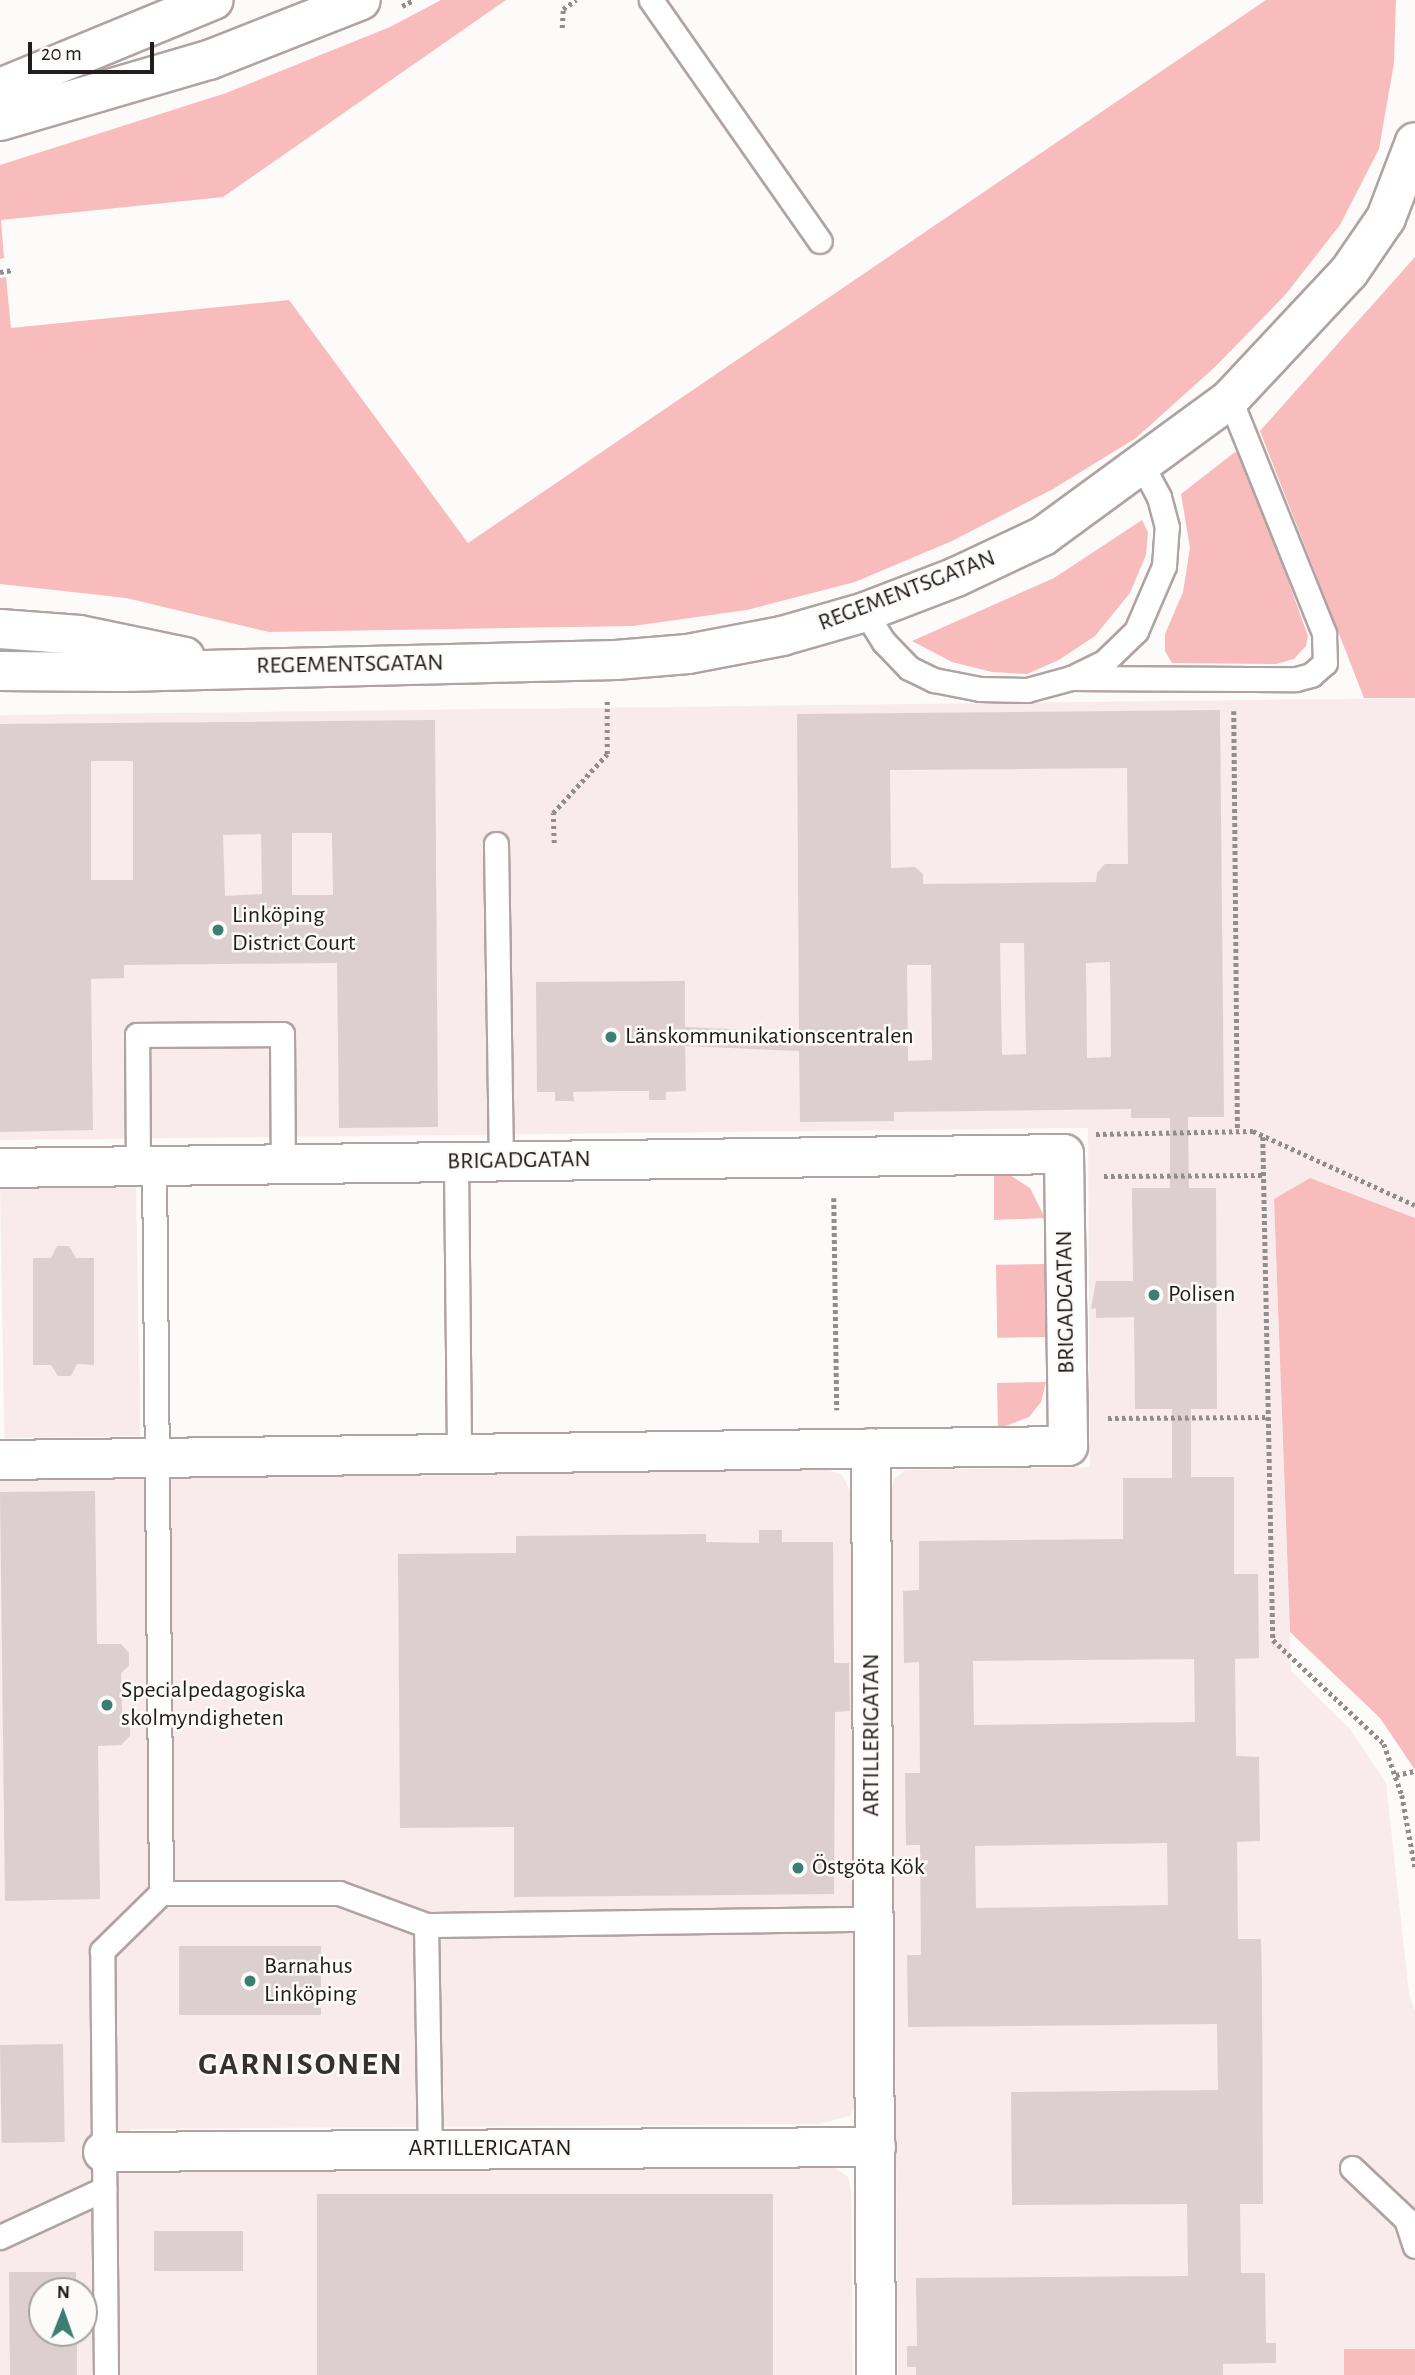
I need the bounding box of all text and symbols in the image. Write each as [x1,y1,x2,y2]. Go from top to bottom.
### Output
scale bar [32,28,158,72]
text: 20 m [41,43,82,64]
street label: REGEMENTSGATAN [814,544,1000,638]
street label: REGEMENTSGATAN [256,649,444,681]
place label: Linköping District Court [232,902,355,958]
marker: Linköping District Court [210,922,226,938]
place label: Länskommunikationscentralen [625,1023,914,1051]
marker: Länskommunikationscentralen [603,1029,619,1045]
street label: BRIGADGATAN [447,1145,591,1177]
street label: BRIGADGATAN [1050,1230,1082,1374]
place label: Polisen [1168,1281,1235,1309]
marker: Polisen [1146,1287,1162,1303]
street label: ARTILLERIGATAN [858,1653,886,1817]
place label: Specialpedagogiska skolmyndigheten [121,1677,306,1733]
marker: Specialpedagogiska skolmyndigheten [99,1697,115,1713]
place label: Östgöta Kök [812,1854,925,1882]
marker: Östgöta Kök [790,1860,806,1876]
place label: Barnahus Linköping [264,1953,357,2009]
marker: Barnahus Linköping [242,1973,258,1989]
district label: GARNISONEN [199,2045,403,2083]
street label: ARTILLERIGATAN [408,2135,572,2163]
north arrow [28,2277,98,2347]
text: N [57,2283,70,2302]

